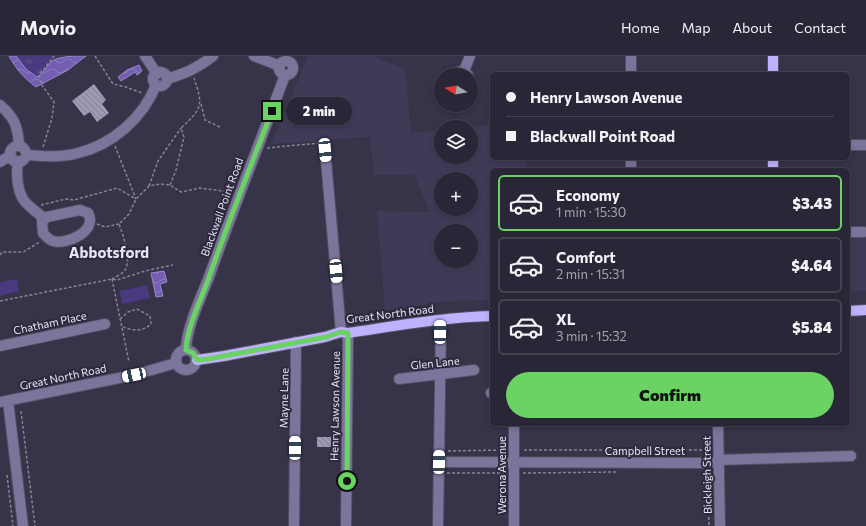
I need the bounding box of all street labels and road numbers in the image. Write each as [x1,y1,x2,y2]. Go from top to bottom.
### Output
street label: Blackwall Point Road [198,156,245,258]
street label: Great North Road [345,302,435,325]
street label: Chatham Place [12,308,88,337]
street label: Henry Lawson Avenue [327,351,342,461]
street label: Glen Lane [410,353,460,372]
street label: Great North Road [18,361,107,392]
street label: Mayne Lane [276,368,291,428]
street label: Bickleigh Street [699,435,714,514]
street label: Werona Avenue [495,436,508,514]
street label: Campbell Street [605,444,686,457]

